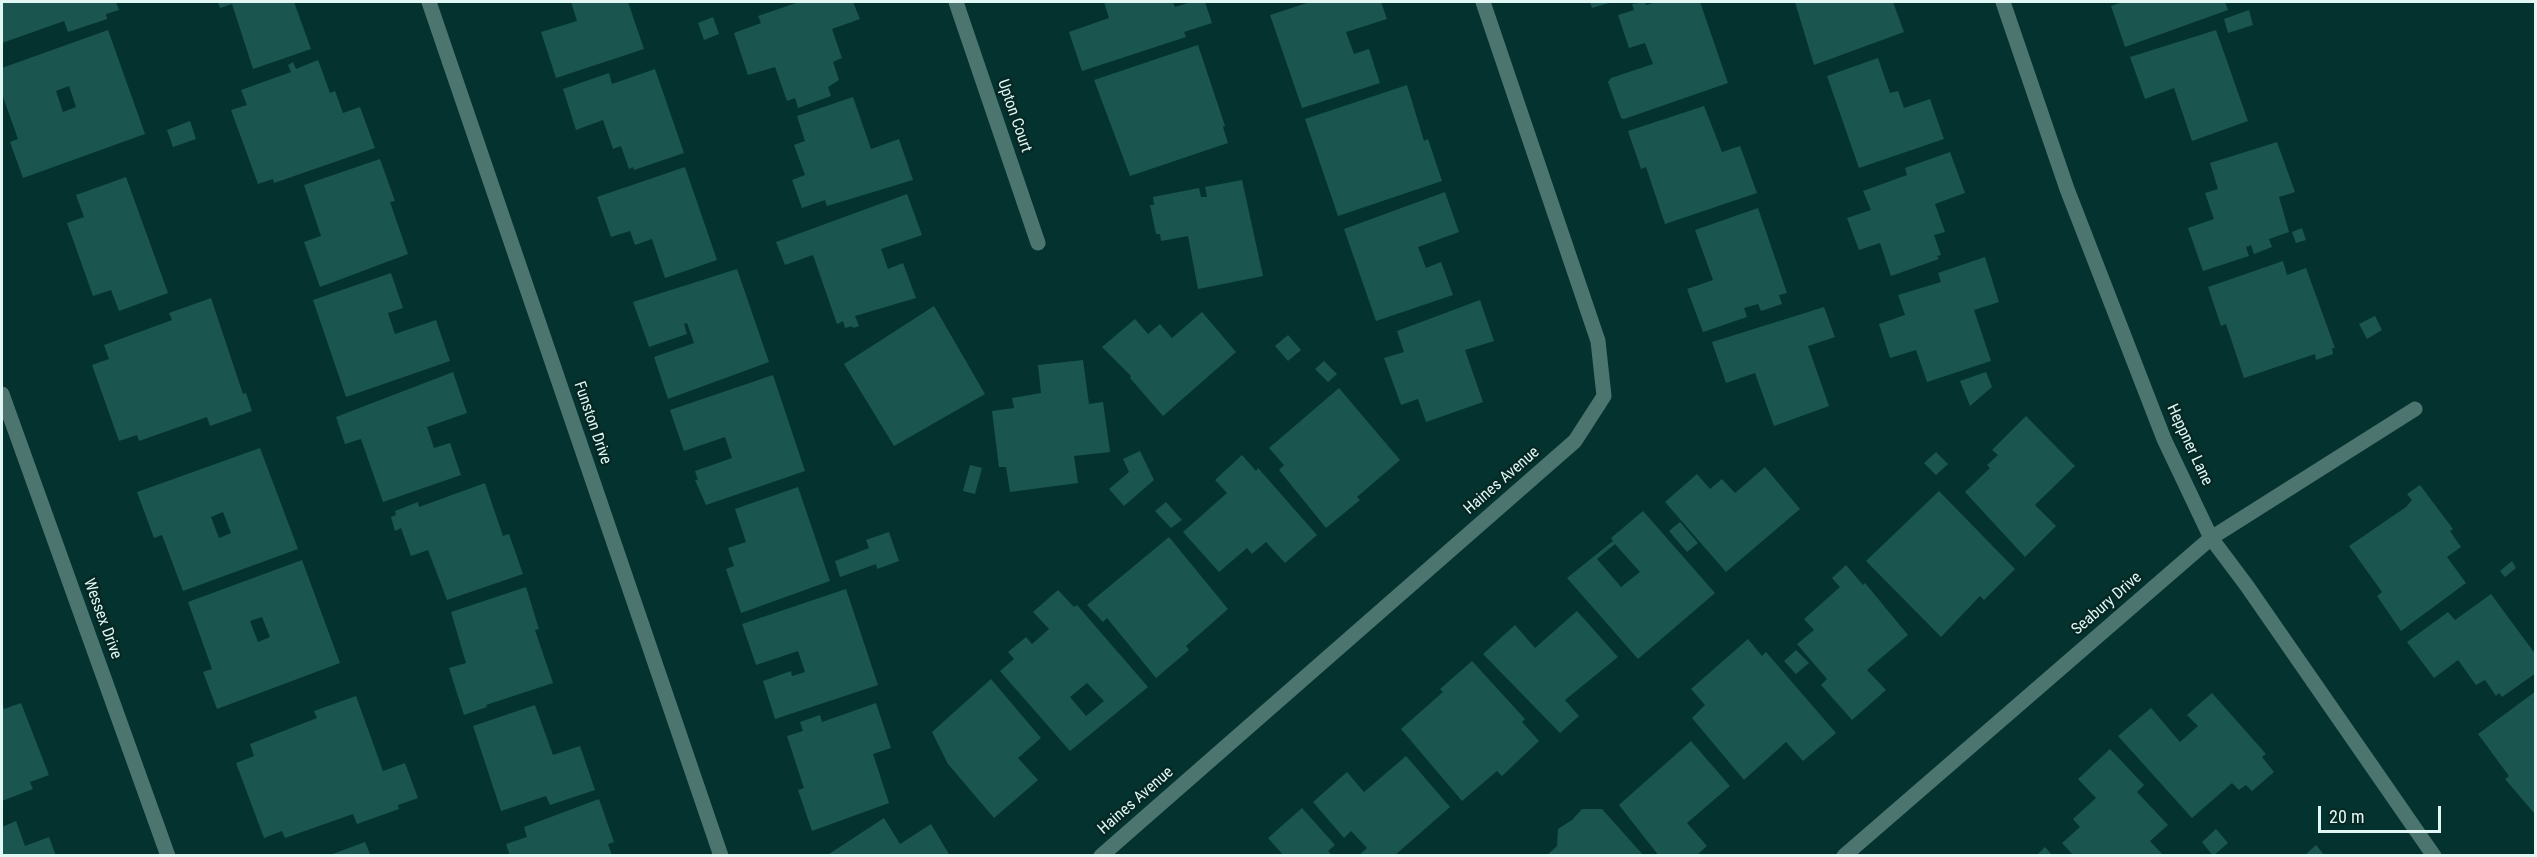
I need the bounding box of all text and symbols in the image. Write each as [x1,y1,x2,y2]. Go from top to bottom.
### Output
street label: Upton Court [993,77,1035,155]
street label: Funston Drive [569,379,615,467]
street label: Heppner Lane [2162,401,2216,489]
street label: Haines Avenue [1460,443,1544,519]
street label: Seabury Drive [2068,568,2146,640]
street label: Wessex Drive [79,576,125,662]
street label: Haines Avenue [1094,763,1178,839]
scale bar [2321,794,2444,832]
text: 20 m [2329,806,2364,827]

